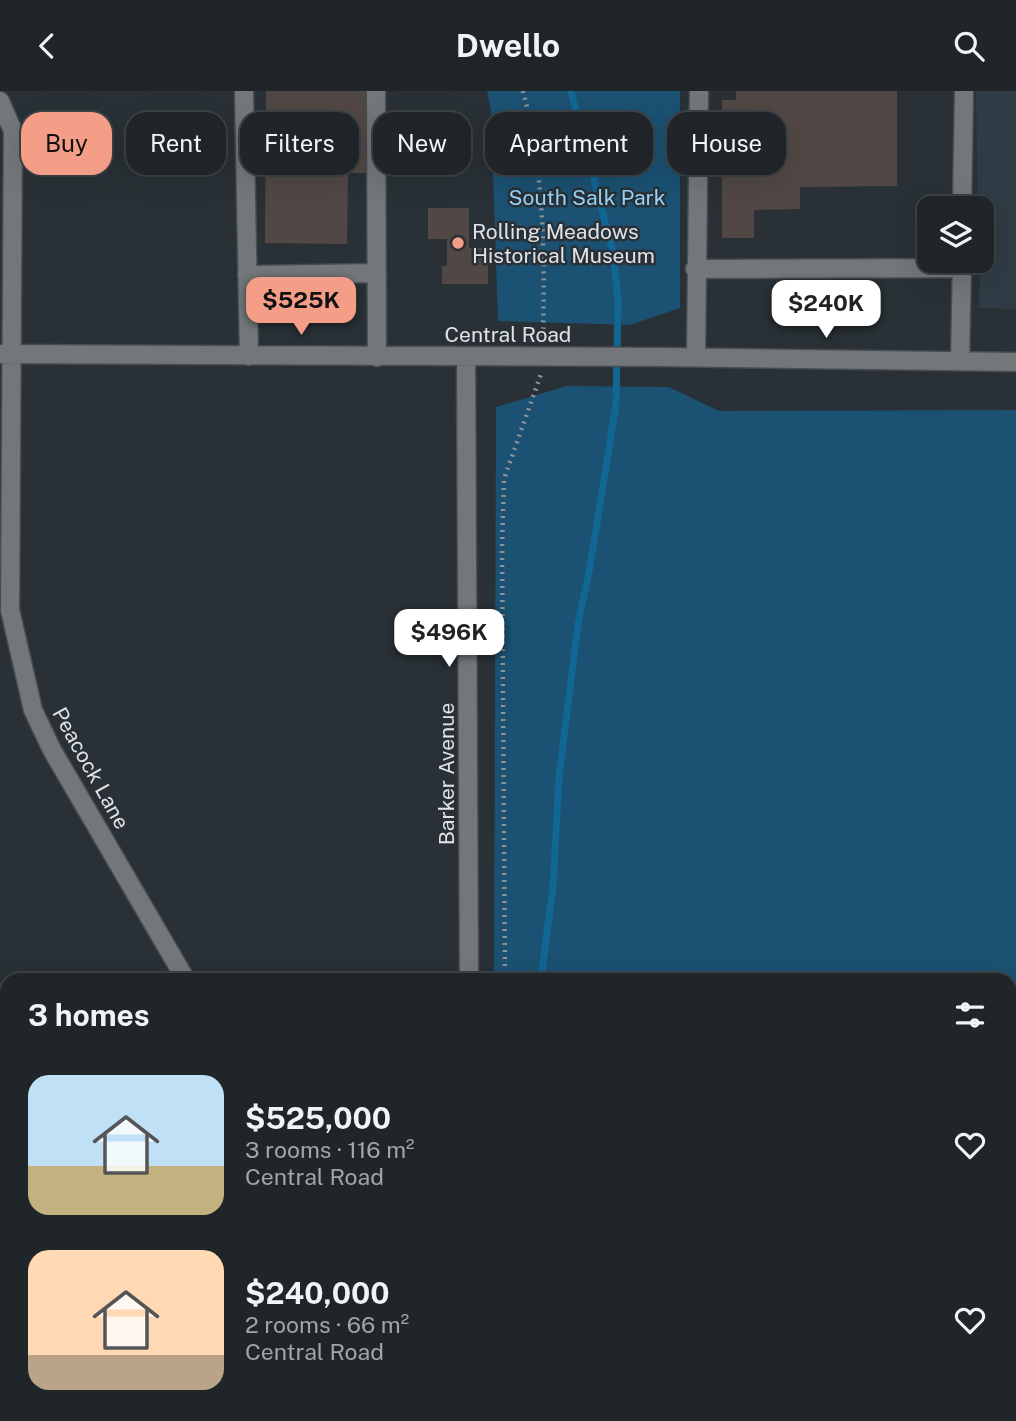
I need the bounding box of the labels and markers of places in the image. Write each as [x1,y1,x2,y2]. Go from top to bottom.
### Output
place label: Rolling Meadows Historical Museum [472,219,655,268]
marker: Rolling Meadows Historical Museum [450,235,466,251]
pin: $525K [252,278,350,337]
pin: $240K [777,281,875,340]
pin: $496K [400,609,498,669]

